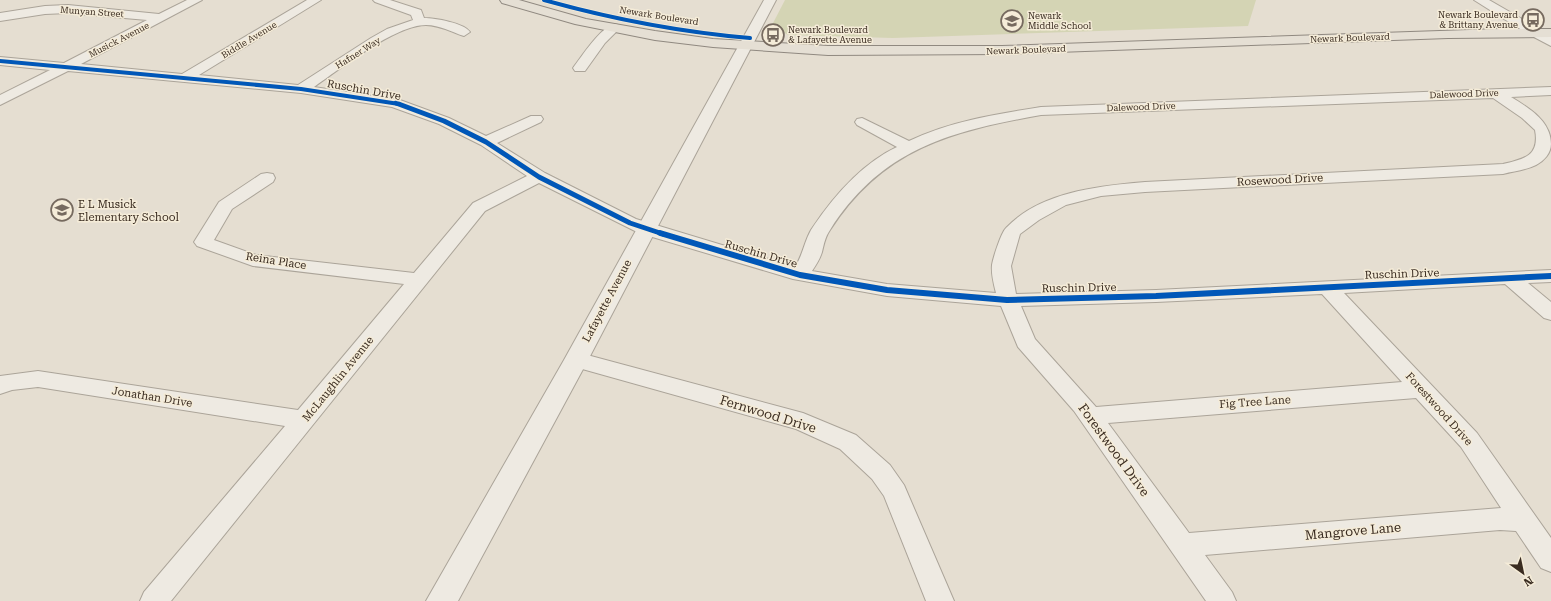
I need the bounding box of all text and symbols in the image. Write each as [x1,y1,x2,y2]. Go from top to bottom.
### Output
street label: Munyan Street [60,5,125,19]
street label: Newark Boulevard [619,5,699,27]
bus stop icon: Newark Boulevard & Brittany Avenue [1520,7,1546,33]
school or university icon: Newark Middle School [999,8,1025,34]
place label: Newark Boulevard & Brittany Avenue [1438,10,1518,30]
place label: Newark Middle School [1028,11,1092,31]
street label: Musick Avenue [87,20,151,60]
street label: Biddle Avenue [220,20,278,60]
bus stop icon: Newark Boulevard & Lafayette Avenue [760,22,786,48]
place label: Newark Boulevard & Lafayette Avenue [788,25,872,45]
street label: Newark Boulevard [1310,32,1390,44]
street label: Hafner Way [334,35,383,71]
street label: Newark Boulevard [986,44,1066,56]
street label: Ruschin Drive [326,77,402,103]
street label: Dalewood Drive [1429,88,1499,100]
street label: Dalewood Drive [1106,101,1176,113]
street label: Rosewood Drive [1237,171,1323,189]
school or university icon: E L Musick Elementary School [49,197,75,223]
place label: E L Musick Elementary School [78,198,179,224]
street label: Ruschin Drive [723,237,799,271]
street label: Reina Place [245,250,307,272]
street label: Lafayette Avenue [580,258,634,344]
street label: Ruschin Drive [1364,266,1440,282]
street label: Ruschin Drive [1041,281,1117,295]
street label: McLaughlin Avenue [300,334,376,424]
street label: Forestwood Drive [1403,370,1475,448]
street label: Jonathan Drive [111,384,193,410]
street label: Fernwood Drive [718,392,818,436]
street label: Fig Tree Lane [1219,393,1291,411]
street label: Forestwood Drive [1075,401,1153,499]
street label: Mangrove Lane [1304,519,1402,543]
north arrow [1503,553,1543,593]
text: N [1521,573,1535,589]

